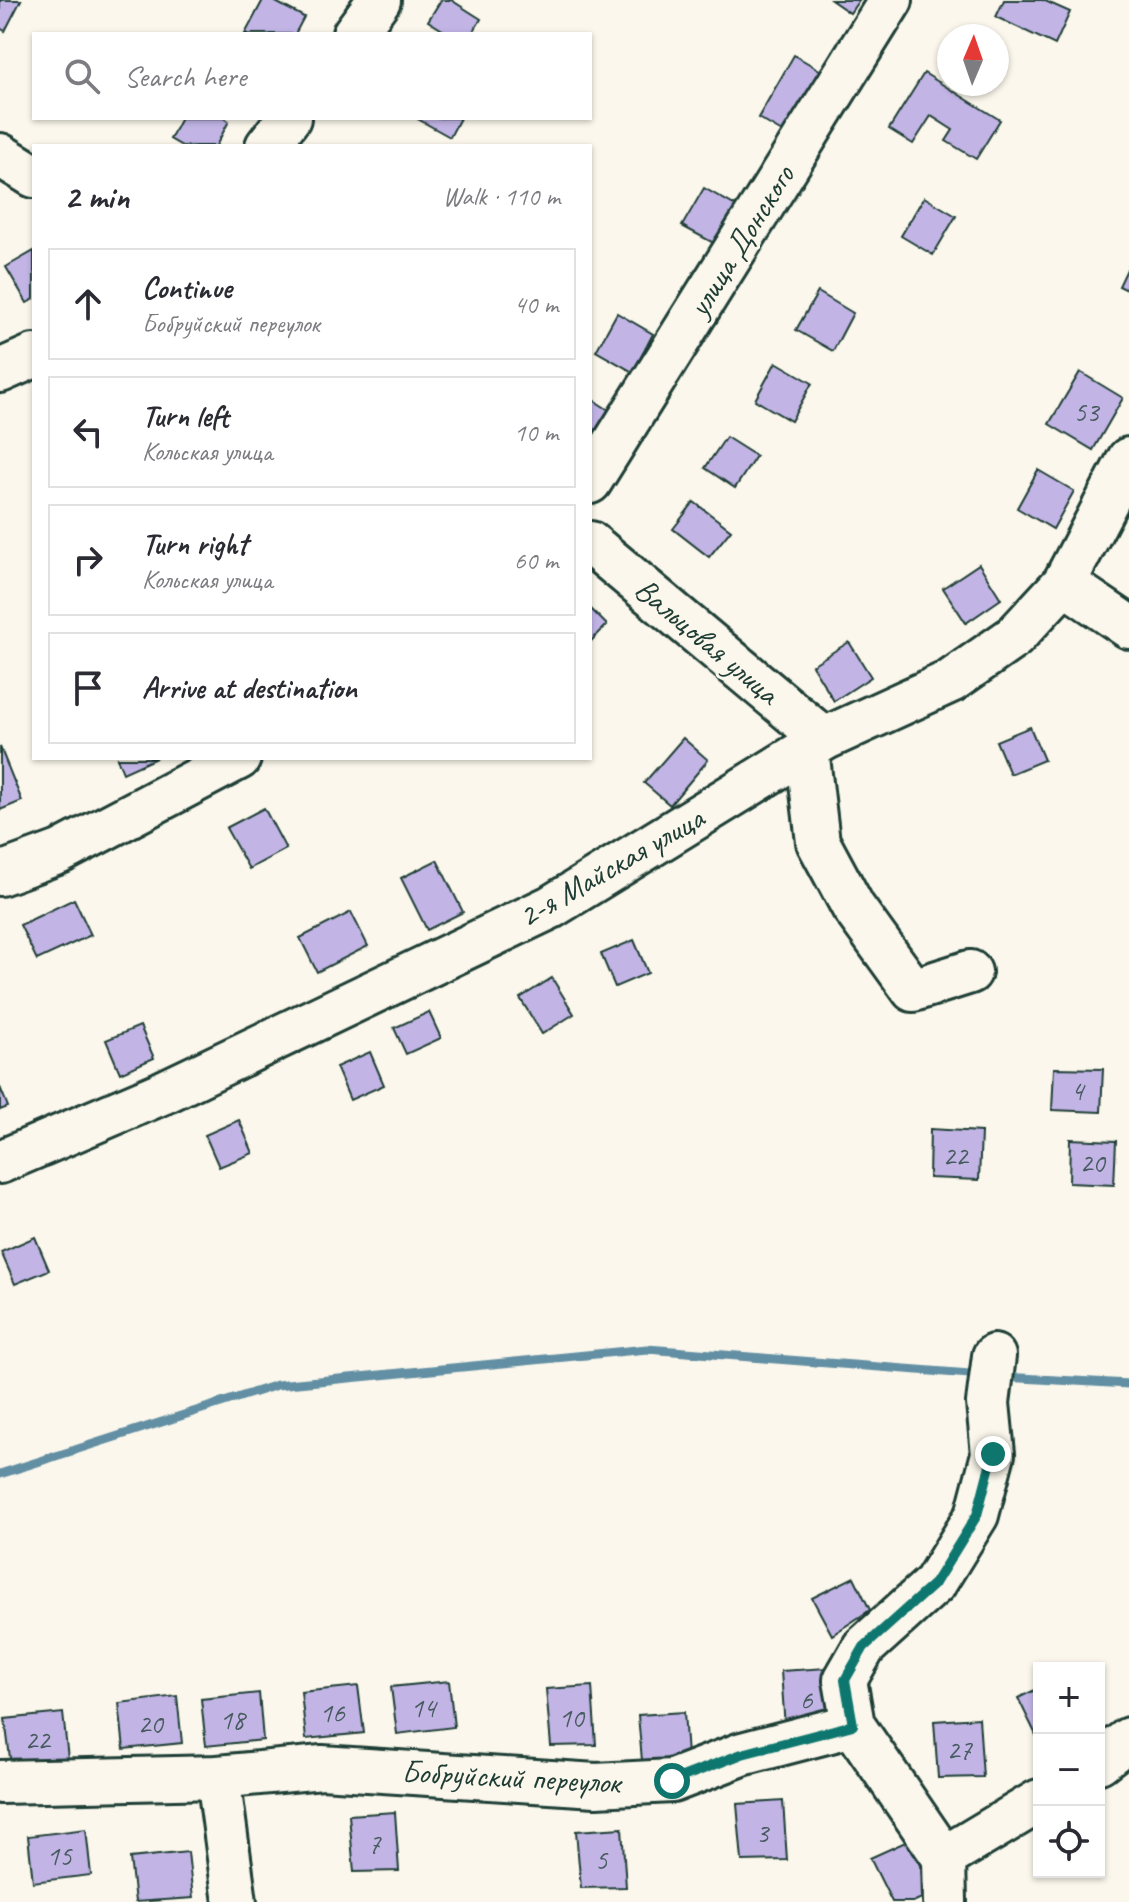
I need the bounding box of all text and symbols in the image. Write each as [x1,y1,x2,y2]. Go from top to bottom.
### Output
north arrow [937,24,1009,96]
search box [32,32,592,120]
icon: search [60,54,104,98]
text: Search here [124,57,246,95]
street label: улица Донского [677,156,805,326]
text: 2 min [64,175,129,218]
text: Walk · 110 m [443,180,560,213]
text: Continue [142,269,232,307]
icon: ahead [66,282,110,326]
text: 40 m [514,288,558,321]
text: Бобруйский переулок [142,307,320,340]
house number: 53 [1073,394,1101,429]
text: Turn left [142,397,229,435]
icon: left [66,410,110,454]
text: 10 m [514,416,558,449]
text: Кольская улица [142,435,272,468]
text: Turn right [142,525,247,563]
icon: right [66,538,110,582]
text: 60 m [514,544,558,577]
text: Кольская улица [142,563,272,596]
street label: Вальцовая улица [626,569,789,715]
icon: arrive [66,666,110,710]
text: Arrive at destination [142,669,357,707]
street label: 2-я Майская улица [511,796,713,937]
house number: 4 [1071,1073,1086,1108]
house number: 22 [942,1138,970,1173]
house number: 20 [1079,1145,1107,1180]
route end [975,1436,1011,1472]
map controls [1033,1662,1105,1878]
button: + [1033,1662,1105,1734]
house number: 6 [800,1682,814,1717]
house number: 14 [410,1690,438,1725]
house number: 16 [319,1695,346,1730]
house number: 10 [558,1700,586,1735]
house number: 18 [219,1702,247,1737]
house number: 20 [137,1706,165,1741]
house number: 22 [24,1722,52,1757]
house number: 27 [946,1732,973,1767]
button: − [1033,1734,1105,1806]
street label: Бобруйский переулок [401,1751,624,1803]
route start [654,1763,690,1799]
button: locate [1033,1806,1105,1878]
house number: 3 [756,1815,771,1850]
house number: 7 [368,1826,382,1861]
house number: 15 [46,1838,73,1873]
house number: 5 [595,1842,609,1877]

